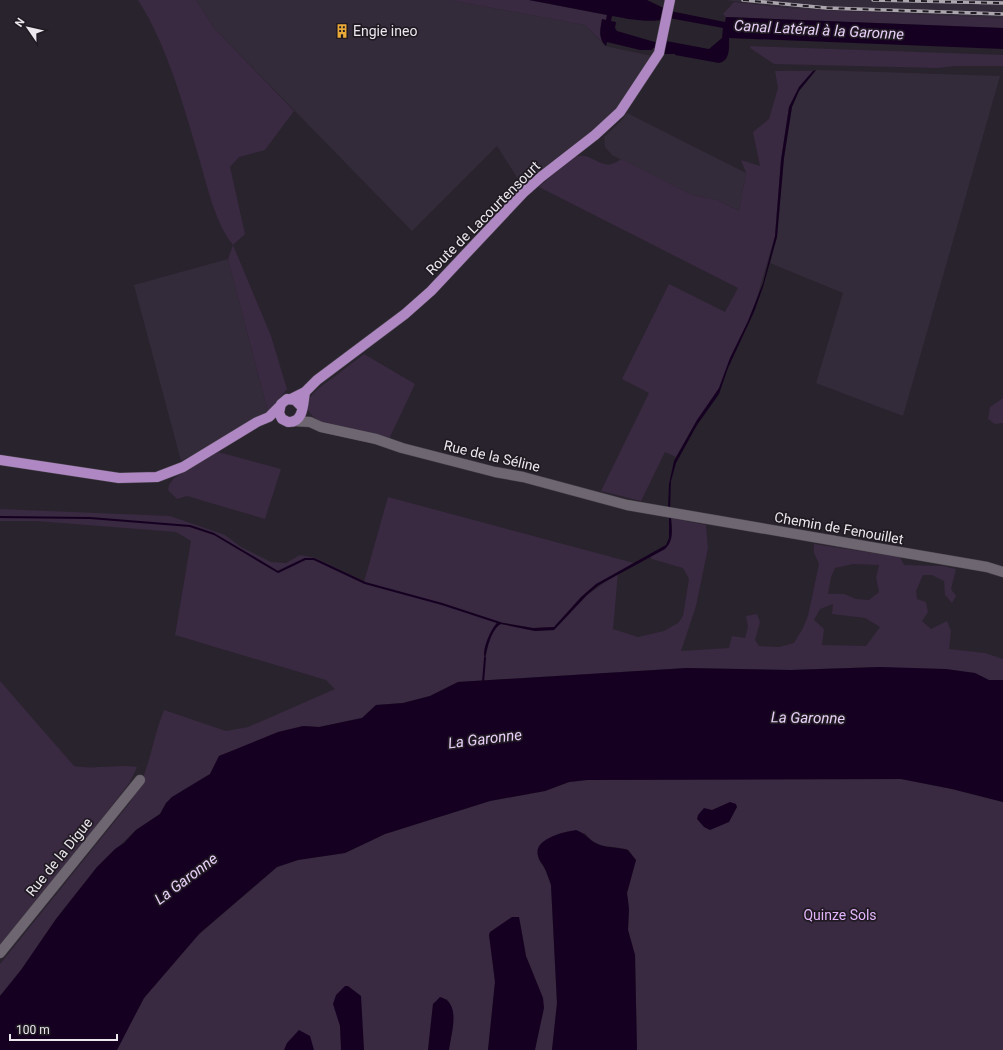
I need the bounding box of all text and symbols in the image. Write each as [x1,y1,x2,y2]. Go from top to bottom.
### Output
north arrow [8,8,48,48]
text: N [13,16,28,30]
water label: Canal Latéral à la Garonne [734,17,905,43]
building icon: Engie ineo [334,23,350,39]
place label: Engie ineo [353,23,417,39]
street label: Route de Lacourtensourt [423,158,543,278]
street label: Rue de la Séline [442,437,542,475]
street label: Chemin de Fenouillet [773,509,905,547]
water label: La Garonne [771,708,845,728]
water label: La Garonne [447,726,523,752]
street label: Rue de la Digue [23,815,95,899]
water label: La Garonne [151,849,221,908]
park label: Quinze Sols [803,907,877,923]
scale bar [10,1016,117,1042]
text: 100 m [16,1023,50,1037]

